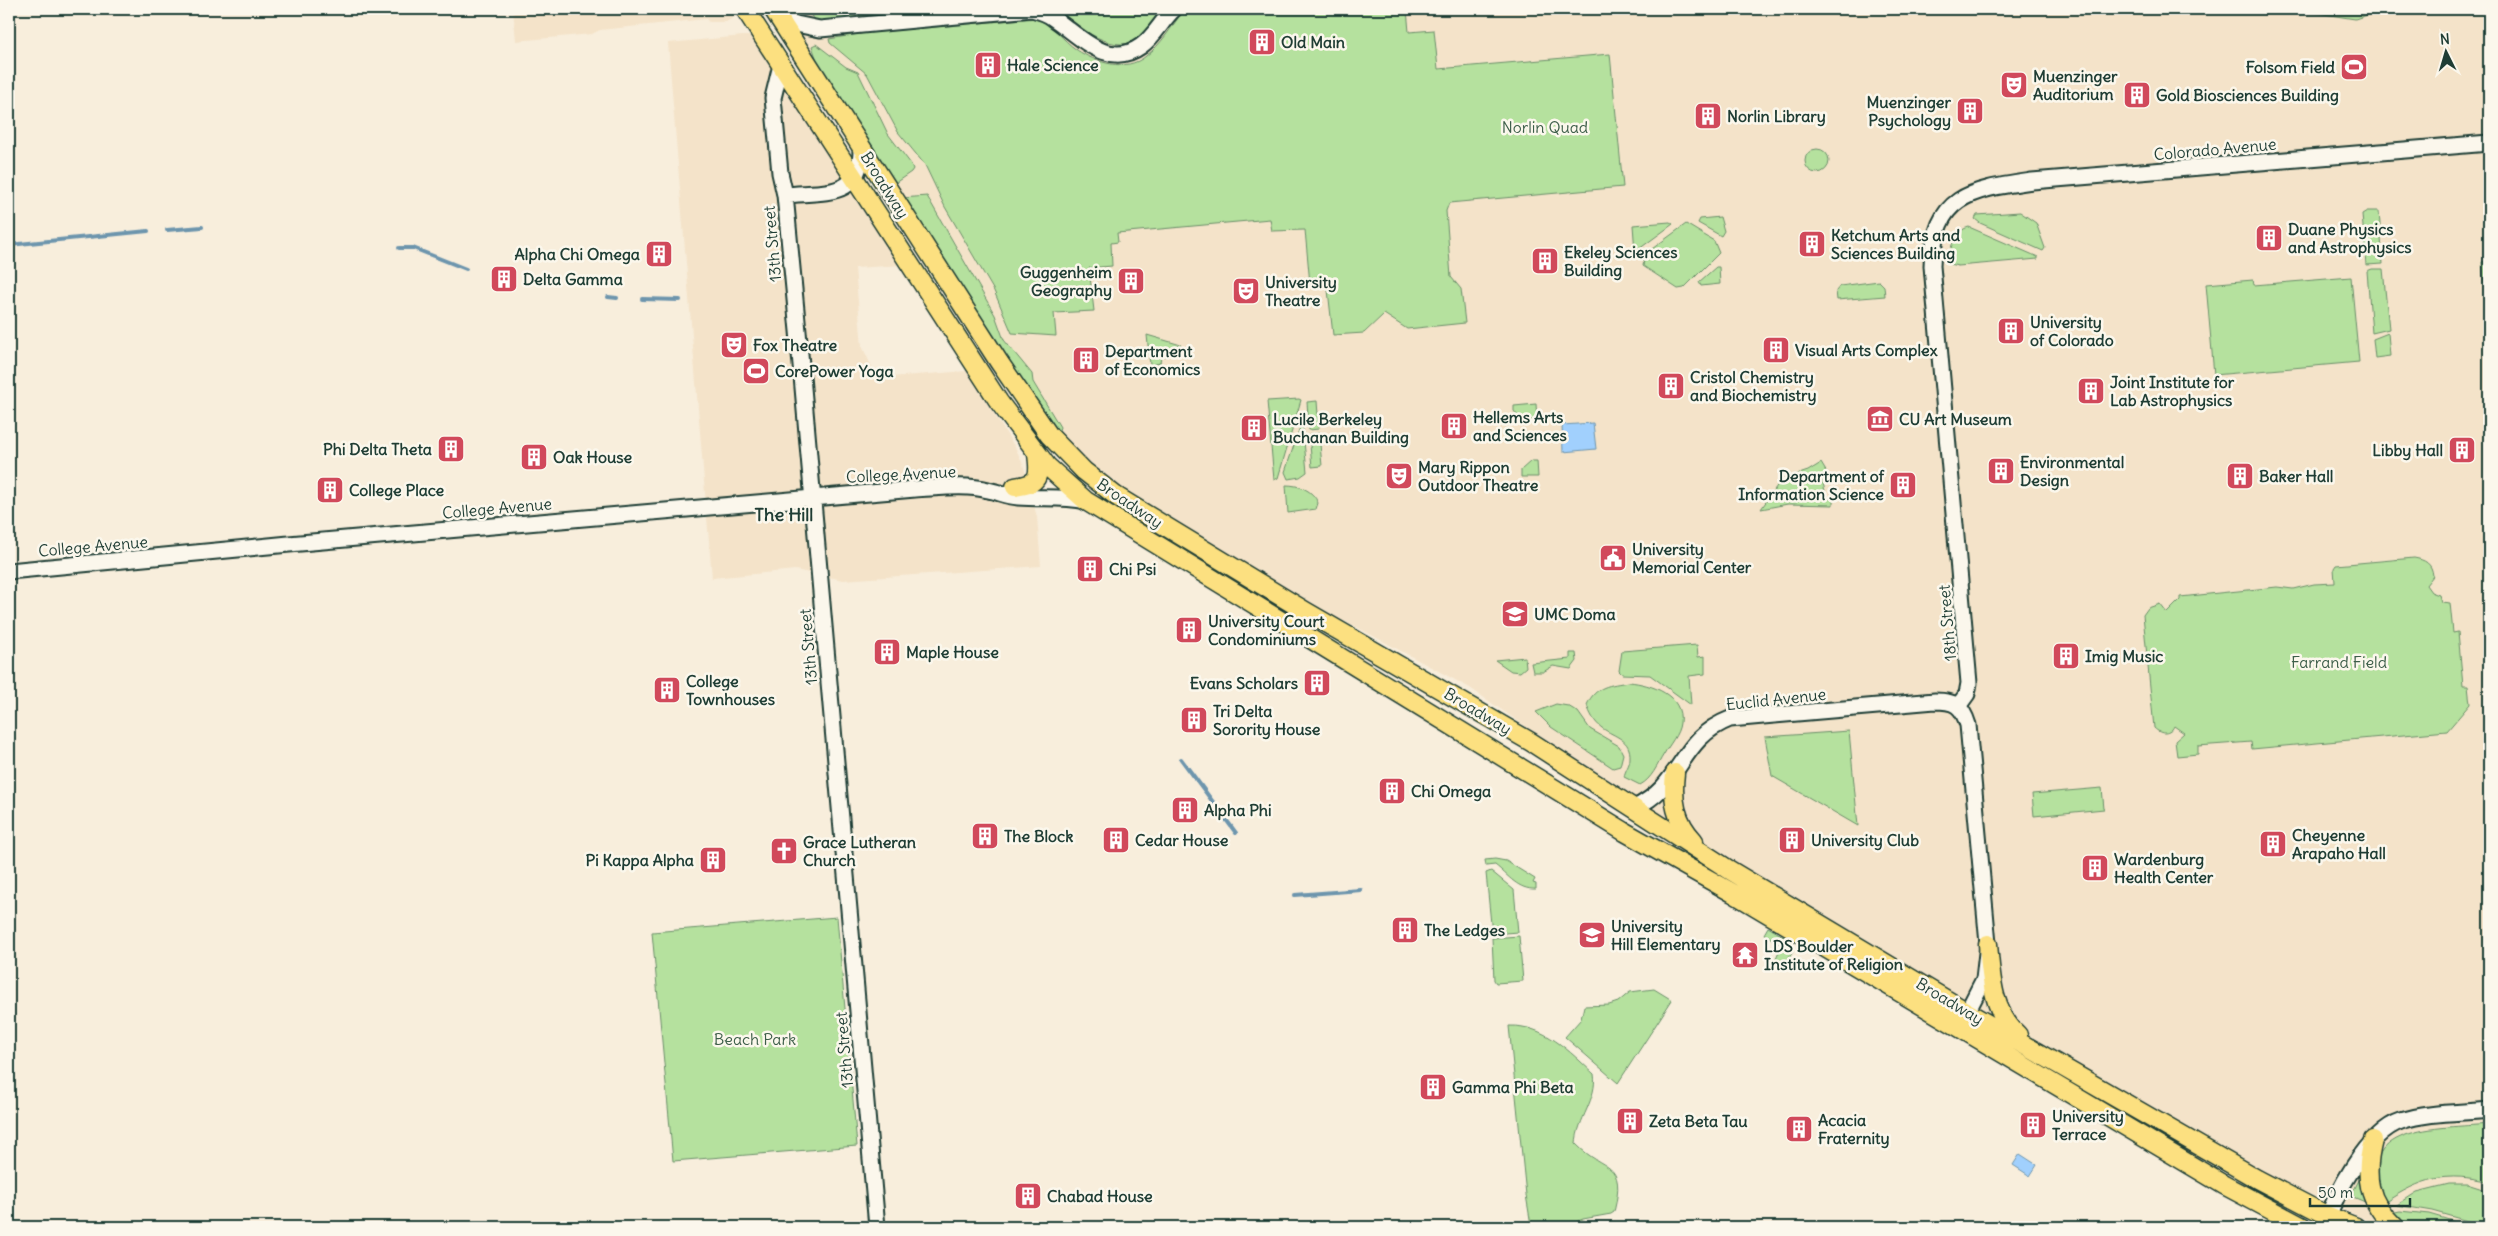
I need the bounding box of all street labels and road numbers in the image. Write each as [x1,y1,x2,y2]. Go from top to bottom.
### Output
street label: Colorado Avenue [2153,134,2277,164]
street label: Broadway [857,148,913,222]
street label: 13th Street [759,204,785,283]
street label: College Avenue [845,461,957,487]
street label: Broadway [1093,474,1167,532]
street label: College Avenue [441,493,553,523]
street label: College Avenue [37,531,149,561]
street label: 18th Street [1934,583,1960,662]
street label: 13th Street [795,607,821,686]
street label: Broadway [1441,683,1515,739]
street label: Euclid Avenue [1725,684,1827,714]
street label: Broadway [1913,973,1987,1029]
street label: 13th Street [831,1010,857,1089]

